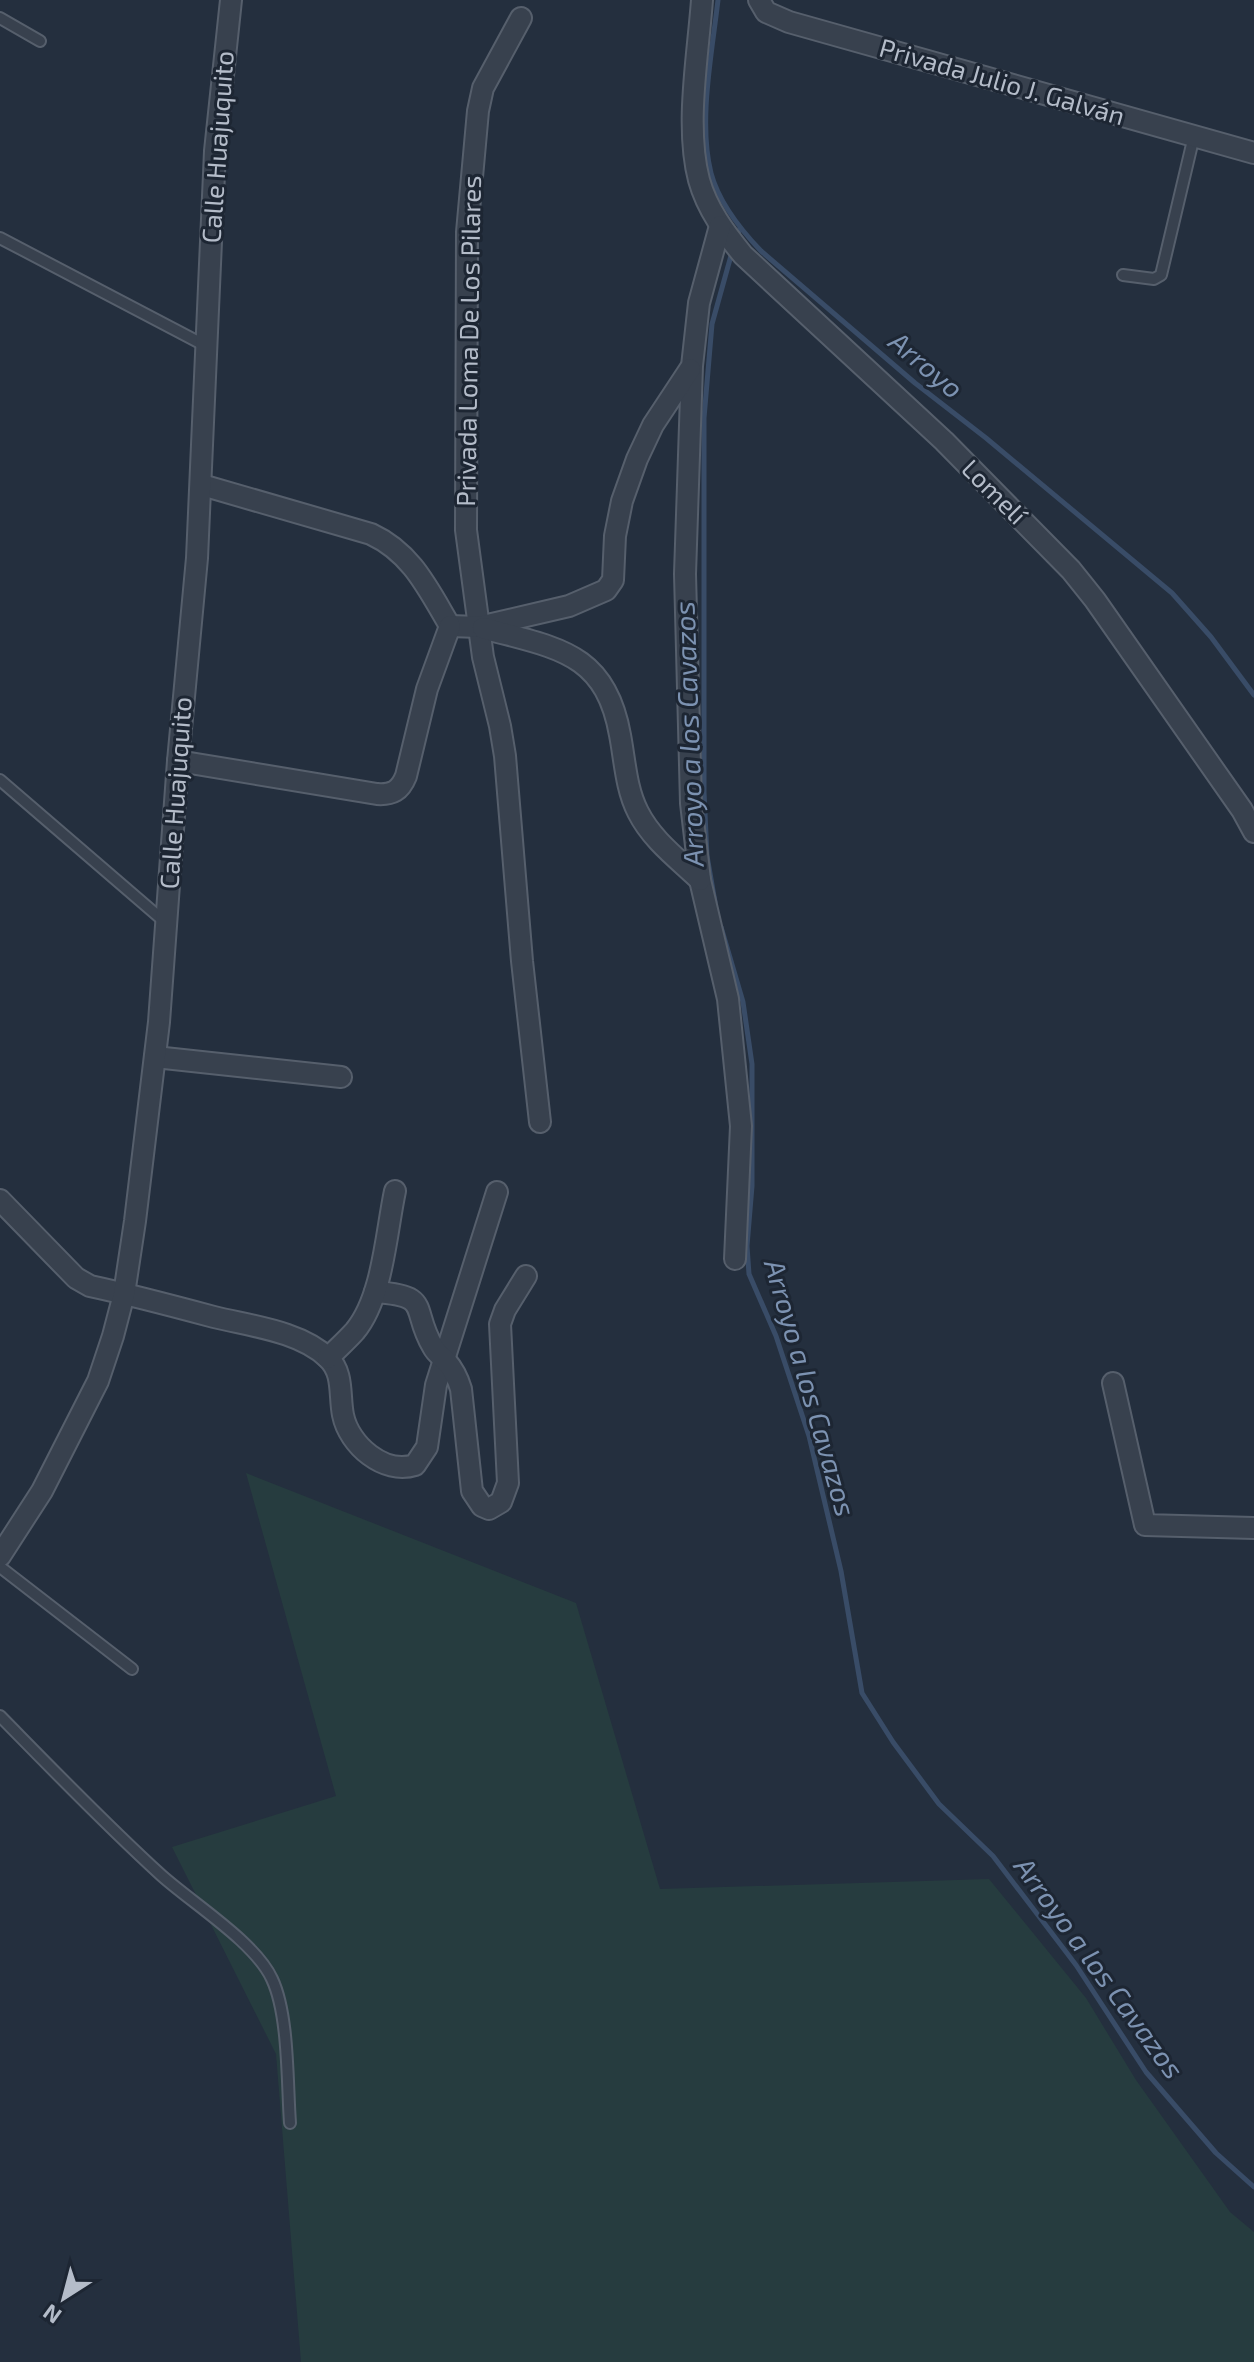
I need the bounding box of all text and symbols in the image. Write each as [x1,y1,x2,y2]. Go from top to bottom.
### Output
street label: Privada Julio J. Galván [876,31,1129,130]
street label: Calle Huajuquito [194,50,239,244]
street label: Privada Loma De Los Pilares [449,175,486,507]
water label: Arroyo [882,323,970,405]
street label: Lomelí [956,452,1035,531]
water label: Arroyo a los Cavazos [666,601,710,868]
street label: Calle Huajuquito [152,696,197,890]
water label: Arroyo a los Cavazos [758,1254,864,1520]
water label: Arroyo a los Cavazos [1007,1849,1192,2085]
north arrow [24,2258,104,2338]
text: N [38,2300,66,2330]

